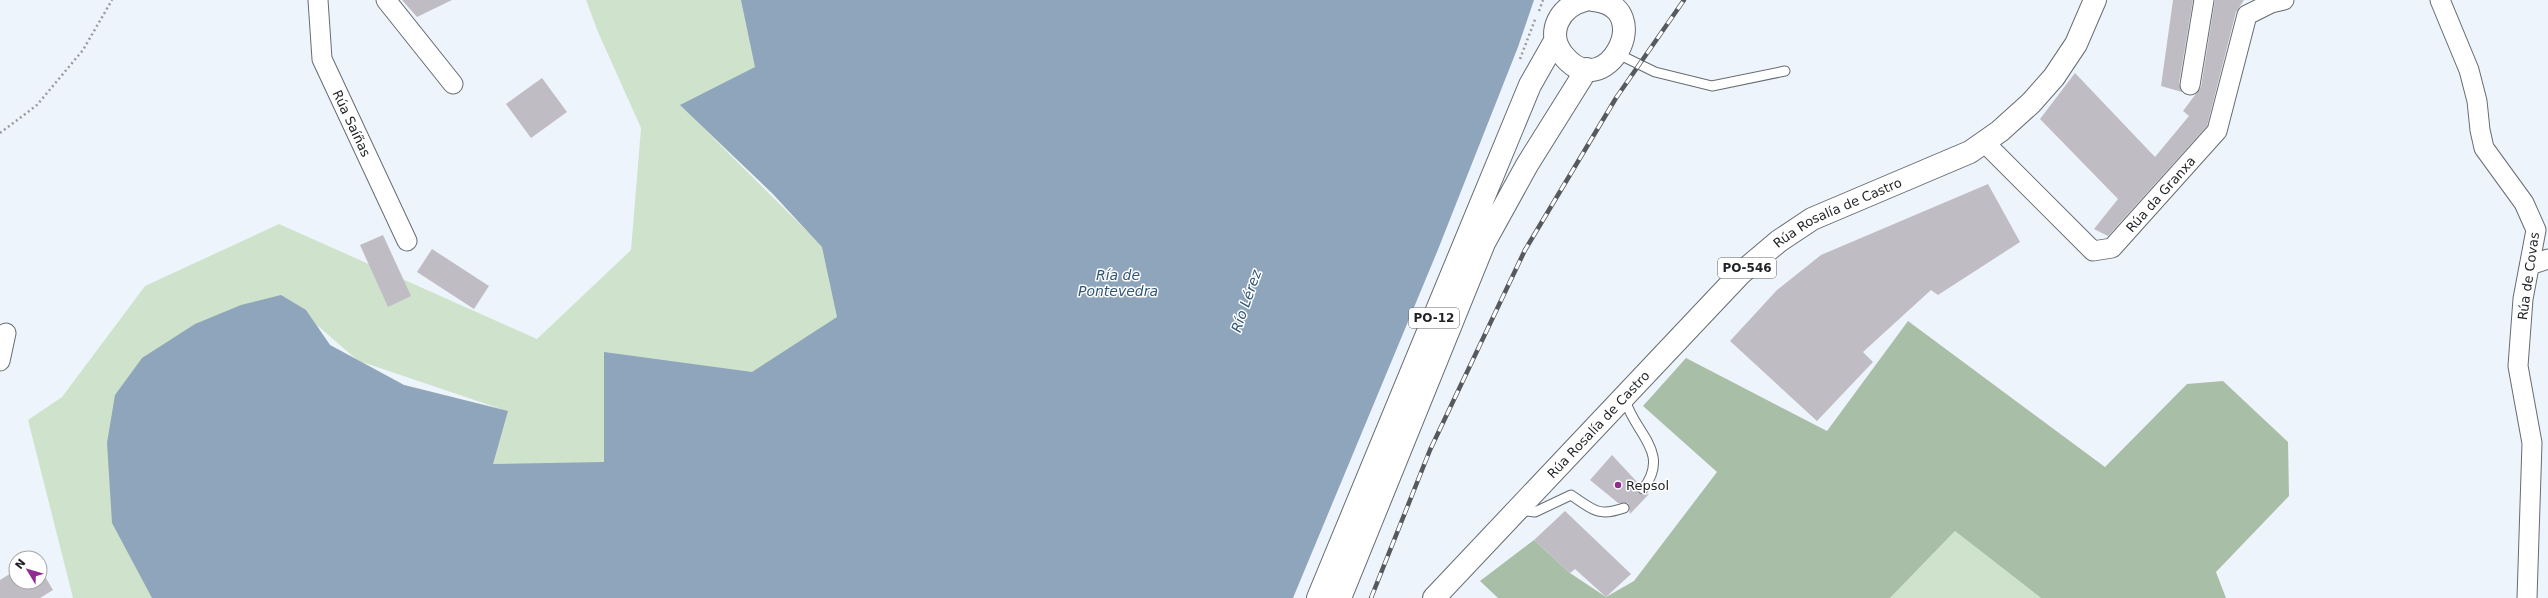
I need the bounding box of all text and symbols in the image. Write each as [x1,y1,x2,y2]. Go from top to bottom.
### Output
street label: Rúa Saíñas [330,88,374,159]
street label: Rúa da Granxa [2123,153,2199,235]
street label: Rúa Rosalía de Castro [1770,175,1904,251]
street label: Rúa de Covas [2515,231,2542,321]
road number: PO-546 [1718,258,1776,278]
water label: Ría de Pontevedra [1078,267,1158,299]
water label: Río Lérez [1228,267,1264,334]
road number: PO-12 [1409,308,1459,328]
street label: Rúa Rosalía de Castro [1544,368,1653,481]
place label: Repsol [1626,478,1669,493]
marker: Repsol [1613,480,1623,490]
north arrow [8,550,48,590]
text: N [13,557,28,572]

